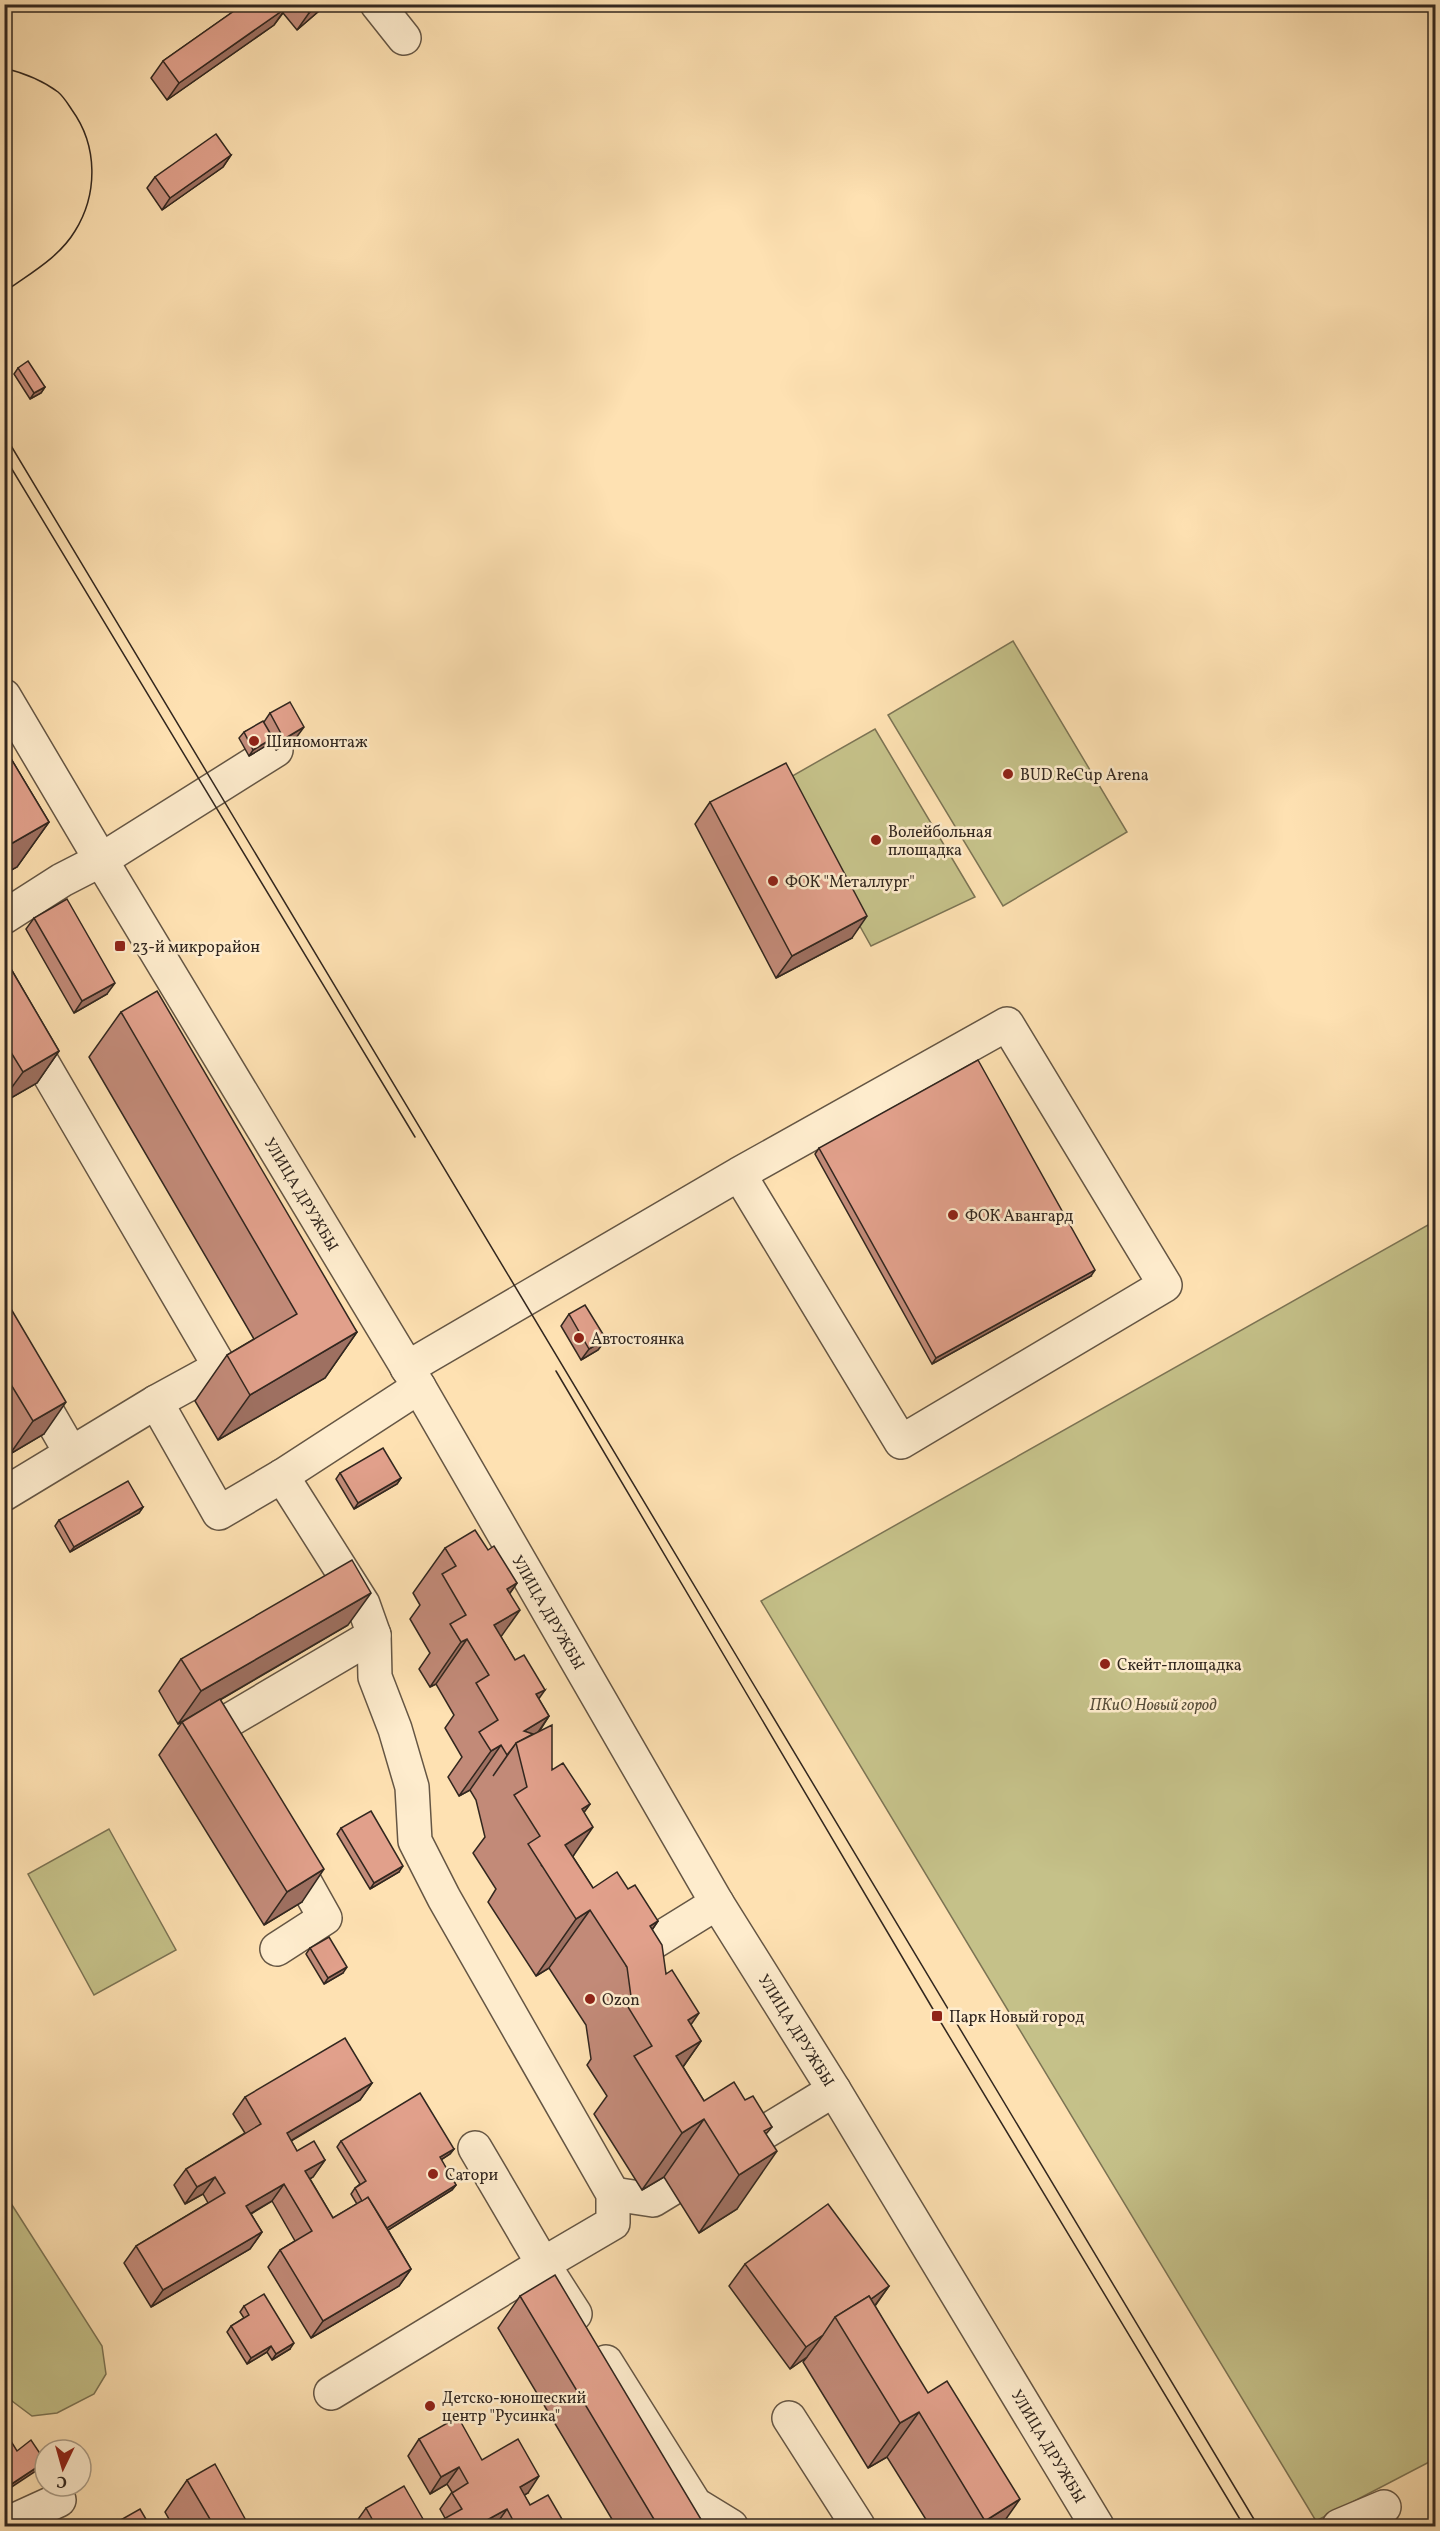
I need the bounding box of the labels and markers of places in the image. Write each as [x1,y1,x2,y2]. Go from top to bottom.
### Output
place label: Шиномонтаж [266,732,368,754]
marker: Шиномонтаж [247,734,261,748]
place label: BUD ReCup Arena [1020,765,1149,787]
marker: BUD ReCup Arena [1001,767,1015,781]
place label: Волейбольная площадка [888,822,992,862]
marker: Волейбольная площадка [869,833,883,847]
place label: ФОК "Металлург" [785,872,915,894]
marker: ФОК "Металлург" [766,874,780,888]
place label: 23-й микрорайон [132,937,260,959]
marker: 23-й микрорайон [113,939,127,953]
place label: ФОК Авангард [965,1206,1073,1228]
marker: ФОК Авангард [946,1208,960,1222]
place label: Автостоянка [591,1329,685,1351]
marker: Автостоянка [572,1331,586,1345]
place label: Скейт-площадка [1117,1655,1242,1677]
marker: Скейт-площадка [1098,1657,1112,1671]
place label: Ozon [602,1990,640,2012]
marker: Ozon [583,1992,597,2006]
place label: Парк Новый город [949,2007,1084,2029]
marker: Парк Новый город [930,2009,944,2023]
place label: Сатори [445,2165,498,2187]
marker: Сатори [426,2167,440,2181]
place label: Детско-юношеский центр "Русинка" [442,2388,586,2428]
marker: Детско-юношеский центр "Русинка" [423,2399,437,2413]

